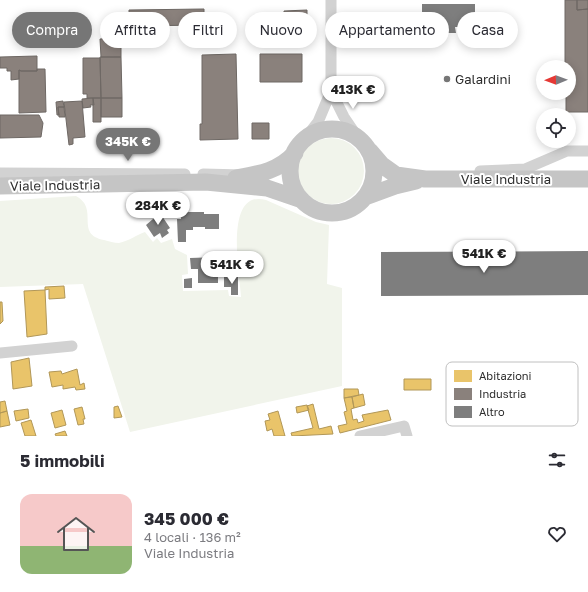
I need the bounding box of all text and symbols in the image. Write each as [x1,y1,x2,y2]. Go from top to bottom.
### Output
chip: Compra [12,12,92,48]
chip: Affitta [100,12,170,48]
chip: Filtri [178,12,237,48]
chip: Nuovo [245,12,317,48]
chip: Appartamento [325,12,449,48]
chip: Casa [457,12,518,48]
north arrow [536,60,576,100]
map controls [536,60,576,148]
place label: Galardini [455,71,511,87]
marker: Galardini [442,74,452,84]
pin: 413K € [320,76,386,110]
text: 413K € [331,81,375,97]
button: locate [536,108,576,148]
pin: 345K € [95,128,161,162]
text: 345K € [105,133,151,149]
street label: Viale Industria [461,171,551,187]
street label: Viale Industria [10,176,100,194]
pin: 284K € [125,192,191,226]
text: 284K € [135,197,181,213]
pin: 541K € [451,240,517,274]
text: 541K € [462,245,506,261]
pin: 541K € [199,251,265,285]
text: 541K € [210,256,254,272]
legend [446,362,578,426]
text: Abitazioni [479,369,532,382]
text: Industria [479,387,526,400]
text: Altro [479,405,505,418]
icon: filters [546,449,568,471]
text: 5 immobili [20,450,105,471]
text: 345 000 € [144,508,229,529]
icon: home [52,510,100,558]
icon: heart [546,523,568,545]
text: 4 locali · 136 m² [144,529,241,545]
text: Viale Industria [144,545,234,561]

